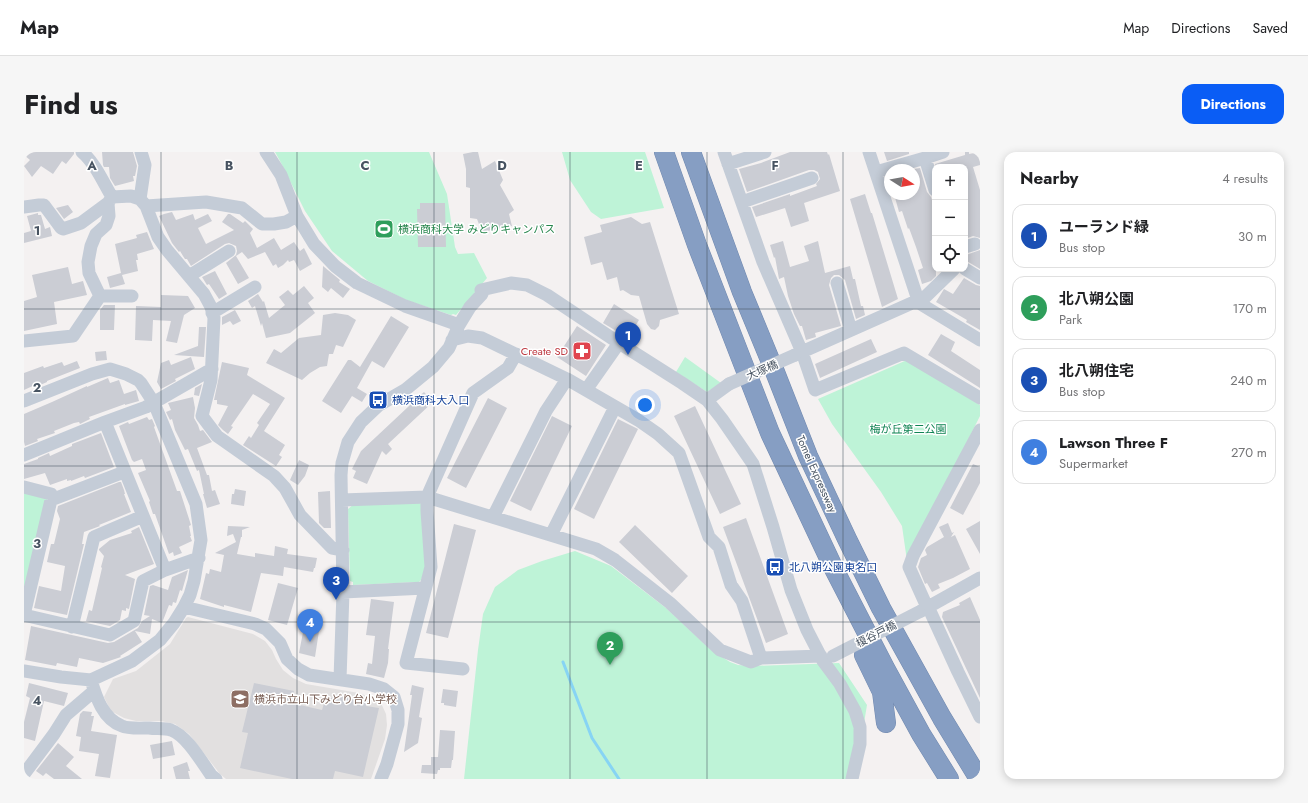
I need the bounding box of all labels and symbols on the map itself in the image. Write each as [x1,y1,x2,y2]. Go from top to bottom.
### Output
text: A [86,156,97,175]
text: B [225,156,234,175]
text: C [360,156,370,175]
text: D [497,156,507,175]
text: E [635,156,643,175]
text: F [771,156,779,175]
north arrow [884,164,920,200]
sports icon: 横浜商科大学 みどりキャンパス [373,218,395,240]
text: 1 [34,221,40,240]
place label: 横浜商科大学 みどりキャンパス [398,221,555,237]
pin: 1 [615,322,641,355]
pharmacy icon: Create SD [571,340,593,362]
place label: Create SD [521,343,569,359]
street label: 大塚橋 [744,356,780,384]
text: 2 [33,378,41,397]
bus stop icon: 横浜商科大入口 [367,389,389,411]
place label: 横浜商科大入口 [392,392,469,408]
your location [635,395,655,415]
park label: 梅が丘第二公園 [870,421,947,437]
street label: Tomei Expressway [793,433,841,515]
text: 3 [33,534,41,553]
bus stop icon: 北八朔公園東名口 [764,556,786,578]
place label: 北八朔公園東名口 [789,559,877,575]
pin: 3 [323,567,349,600]
pin: 4 [297,609,323,642]
street label: 榎谷戸橋 [853,617,899,651]
pin: 2 [597,632,623,665]
school or university icon: 横浜市立山下みどり台小学校 [229,688,251,710]
text: 4 [32,691,42,710]
place label: 横浜市立山下みどり台小学校 [254,691,397,707]

